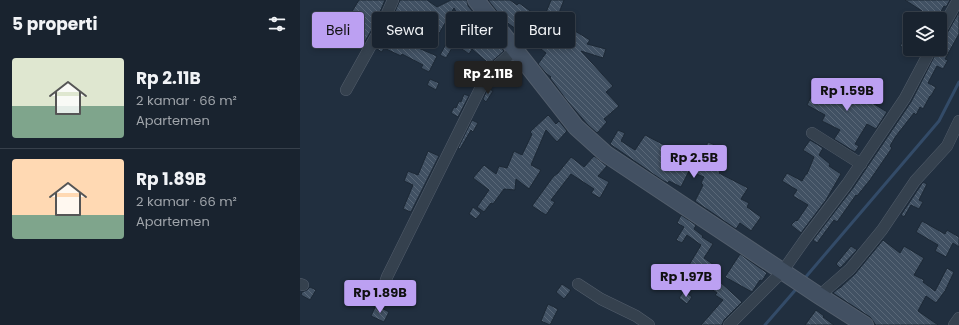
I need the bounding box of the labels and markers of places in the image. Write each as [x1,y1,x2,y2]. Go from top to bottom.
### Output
pin: Rp 2.11B [447,61,529,95]
pin: Rp 1.59B [806,78,888,112]
pin: Rp 2.5B [657,145,731,179]
pin: Rp 1.97B [645,264,727,298]
pin: Rp 1.89B [339,280,421,314]

